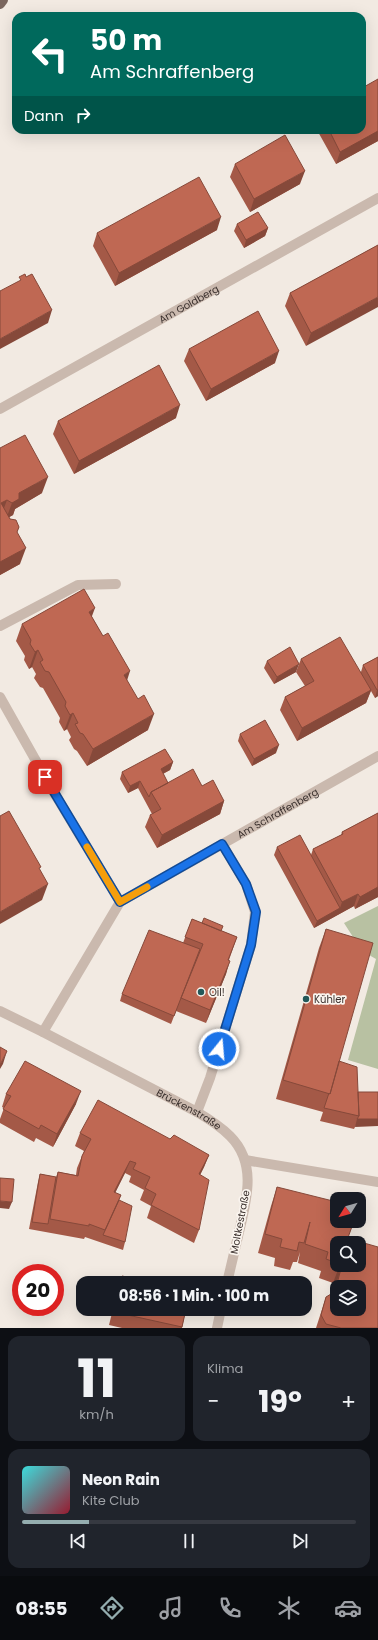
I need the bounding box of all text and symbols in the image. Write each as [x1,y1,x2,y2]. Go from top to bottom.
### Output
text: 50 m [90,21,162,60]
icon: left [24,28,76,80]
text: Am Schraffenberg [90,59,254,84]
icon: right [72,104,94,126]
text: Dann [24,105,64,126]
street label: Am Goldberg [156,281,221,327]
pin [28,760,62,794]
icon: arrive [34,766,56,788]
street label: Am Schraffenberg [234,784,321,842]
place label: Oil! [209,985,225,1000]
marker: Oil! [196,987,206,997]
place label: Kühler [314,992,345,1007]
marker: Kühler [301,994,311,1004]
position arrow [198,1028,240,1070]
street label: Brückenstraße [154,1085,225,1133]
street label: Moltkestraße [226,1189,254,1255]
north arrow [330,1192,366,1228]
map controls [330,1192,366,1316]
button: search [330,1236,366,1272]
speed limit sign: 20 [12,1264,64,1316]
button: layers [330,1280,366,1316]
text: 08:56 · 1 Min. · 100 m [119,1285,269,1306]
text: 11 [77,1342,116,1415]
text: Klima [207,1359,243,1378]
text: 19° [258,1380,302,1423]
text: − [207,1386,219,1417]
text: + [341,1386,356,1417]
text: km/h [79,1405,114,1424]
text: Neon Rain [82,1469,160,1490]
text: Kite Club [82,1491,140,1510]
icon: previous [67,1530,89,1552]
icon: pause [178,1530,200,1552]
icon: next [289,1530,311,1552]
icon: directions [98,1594,126,1622]
icon: music [157,1594,185,1622]
icon: phone [216,1594,244,1622]
icon: climate [275,1594,303,1622]
icon: car [334,1594,362,1622]
text: 08:55 [16,1596,67,1621]

